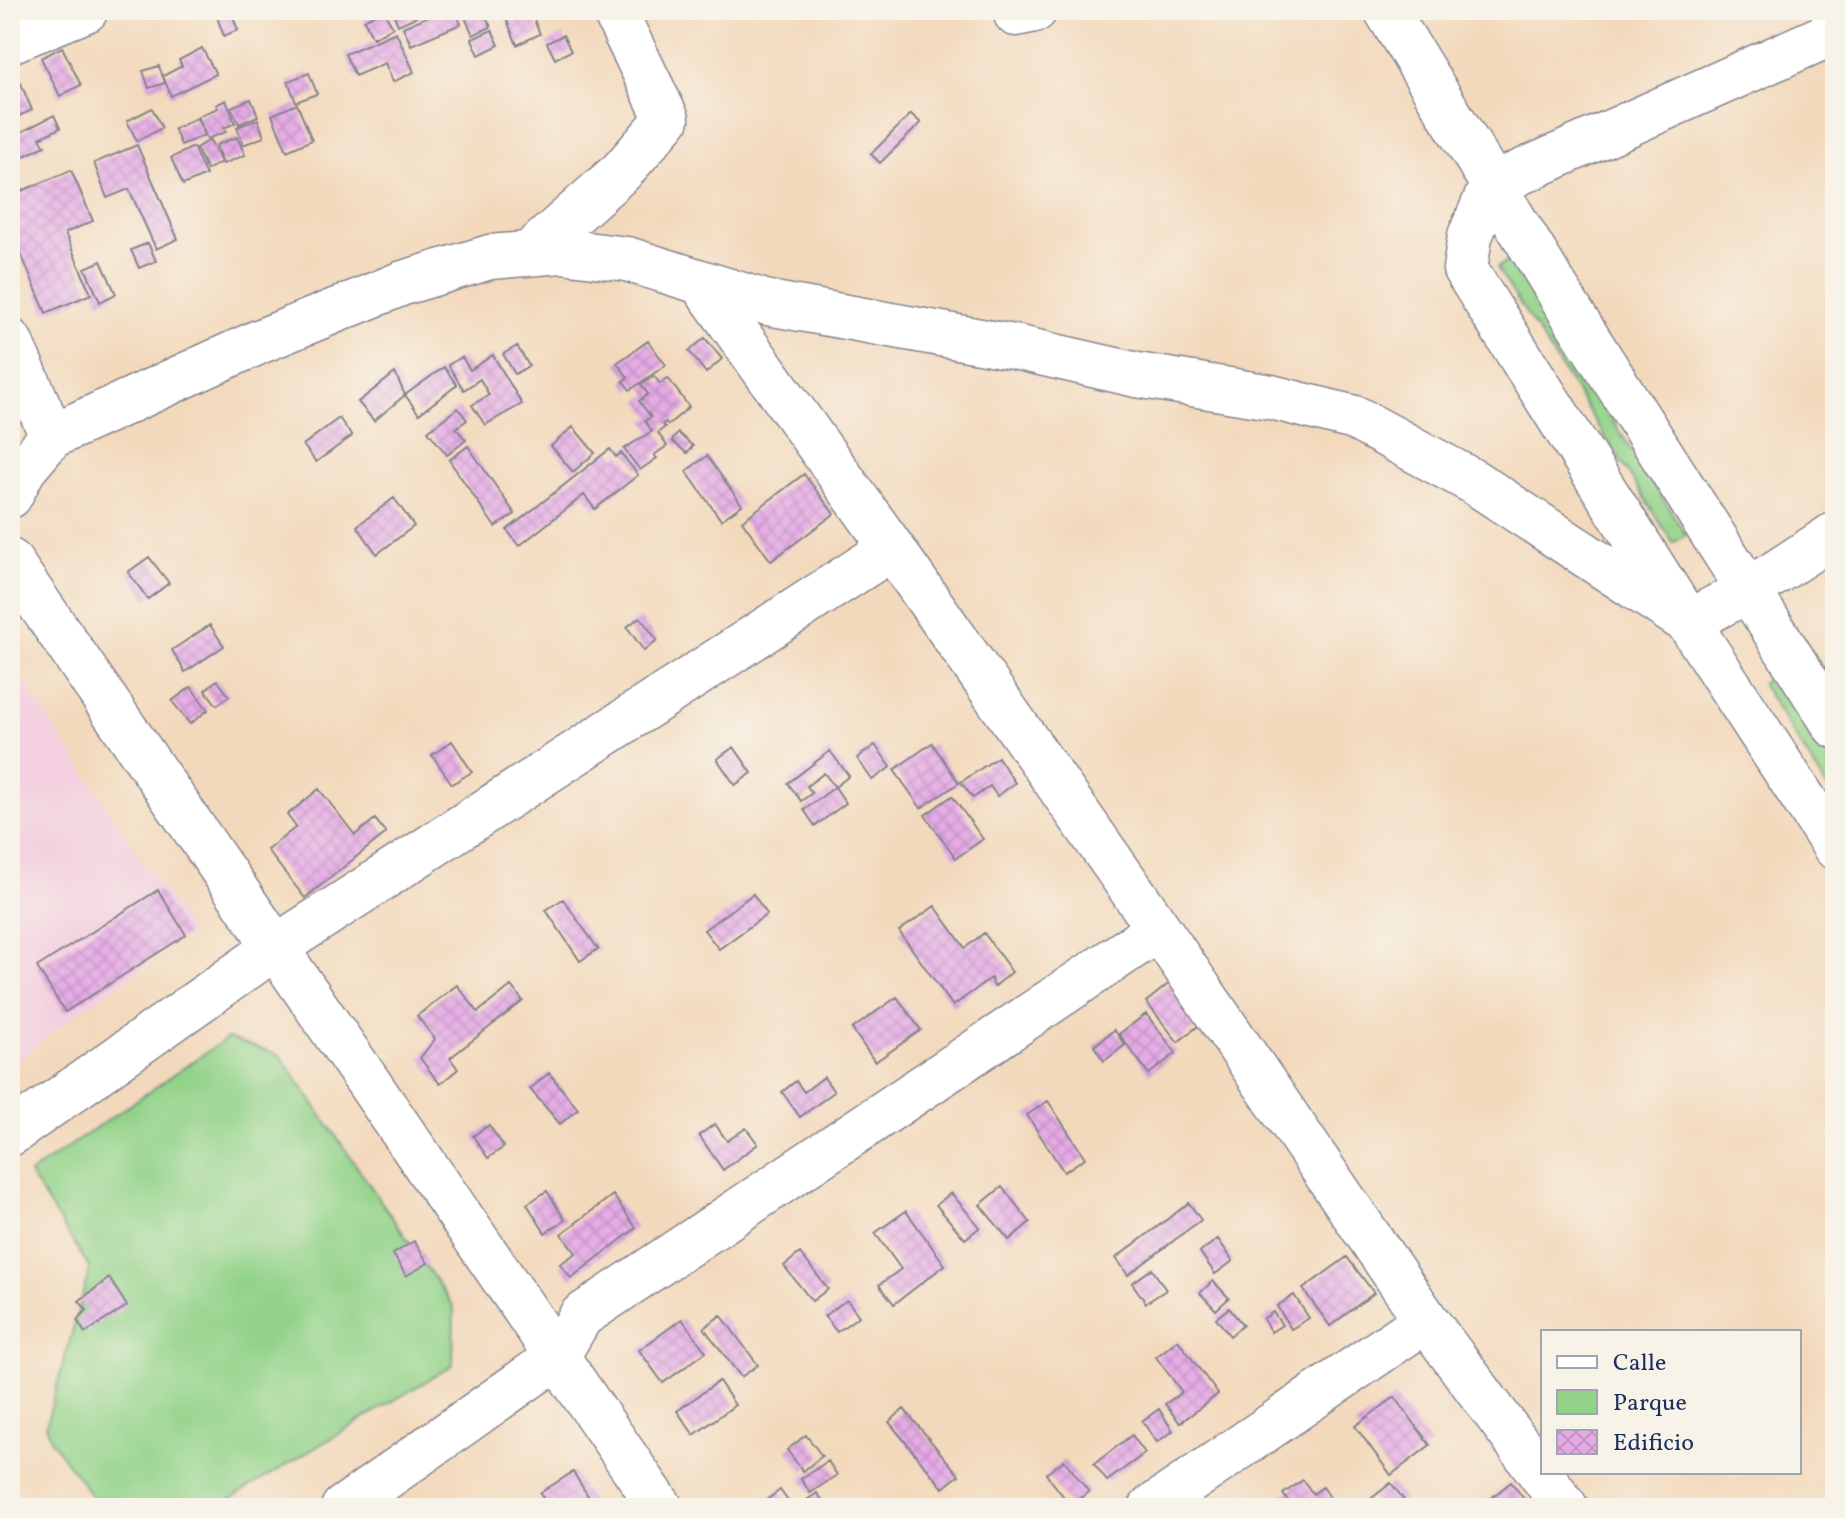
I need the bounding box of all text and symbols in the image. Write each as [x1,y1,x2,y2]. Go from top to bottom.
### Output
legend [1541,1330,1801,1474]
text: Calle [1613,1347,1666,1381]
text: Parque [1613,1387,1687,1421]
text: Edificio [1613,1427,1694,1461]

